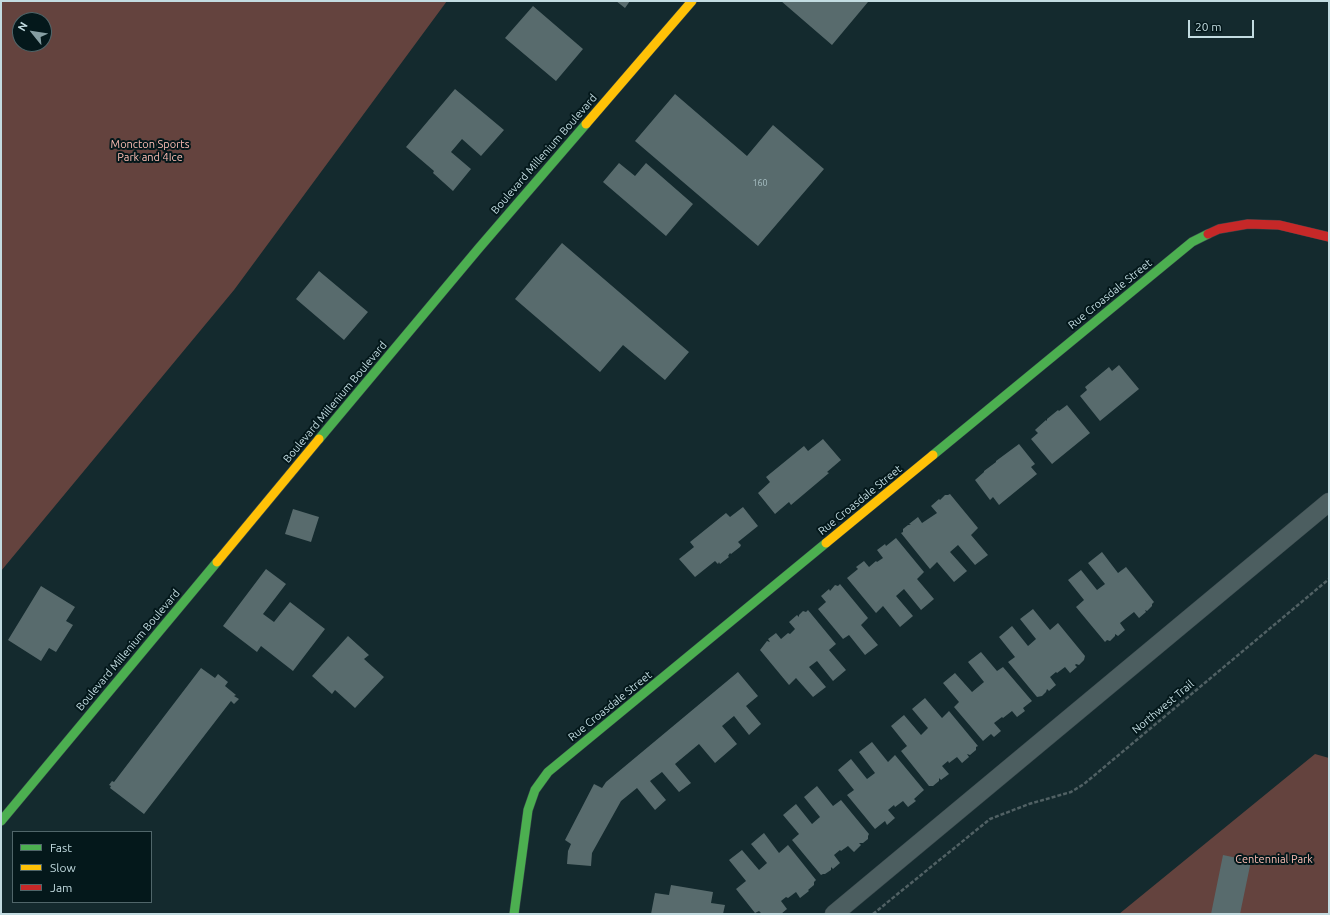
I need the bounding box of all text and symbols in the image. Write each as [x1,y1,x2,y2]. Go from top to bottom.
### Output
north arrow [12,12,52,52]
scale bar [1190,12,1256,38]
text: N [15,20,30,33]
text: 20 m [1195,20,1222,33]
street label: Boulevard Millenium Boulevard [488,91,600,217]
park label: Moncton Sports Park and 4Ice [111,137,189,163]
house number: 160 [752,178,768,188]
street label: Rue Croasdale Street [1066,256,1154,332]
street label: Boulevard Millenium Boulevard [280,339,390,465]
street label: Rue Croasdale Street [816,462,904,538]
street label: Boulevard Millenium Boulevard [73,587,183,713]
street label: Rue Croasdale Street [566,668,654,744]
street label: Northwest Trail [1130,677,1196,737]
legend [12,831,152,903]
text: Fast [50,841,72,854]
park label: Centennial Park [1235,852,1313,866]
text: Slow [50,861,76,874]
text: Jam [50,881,72,894]

